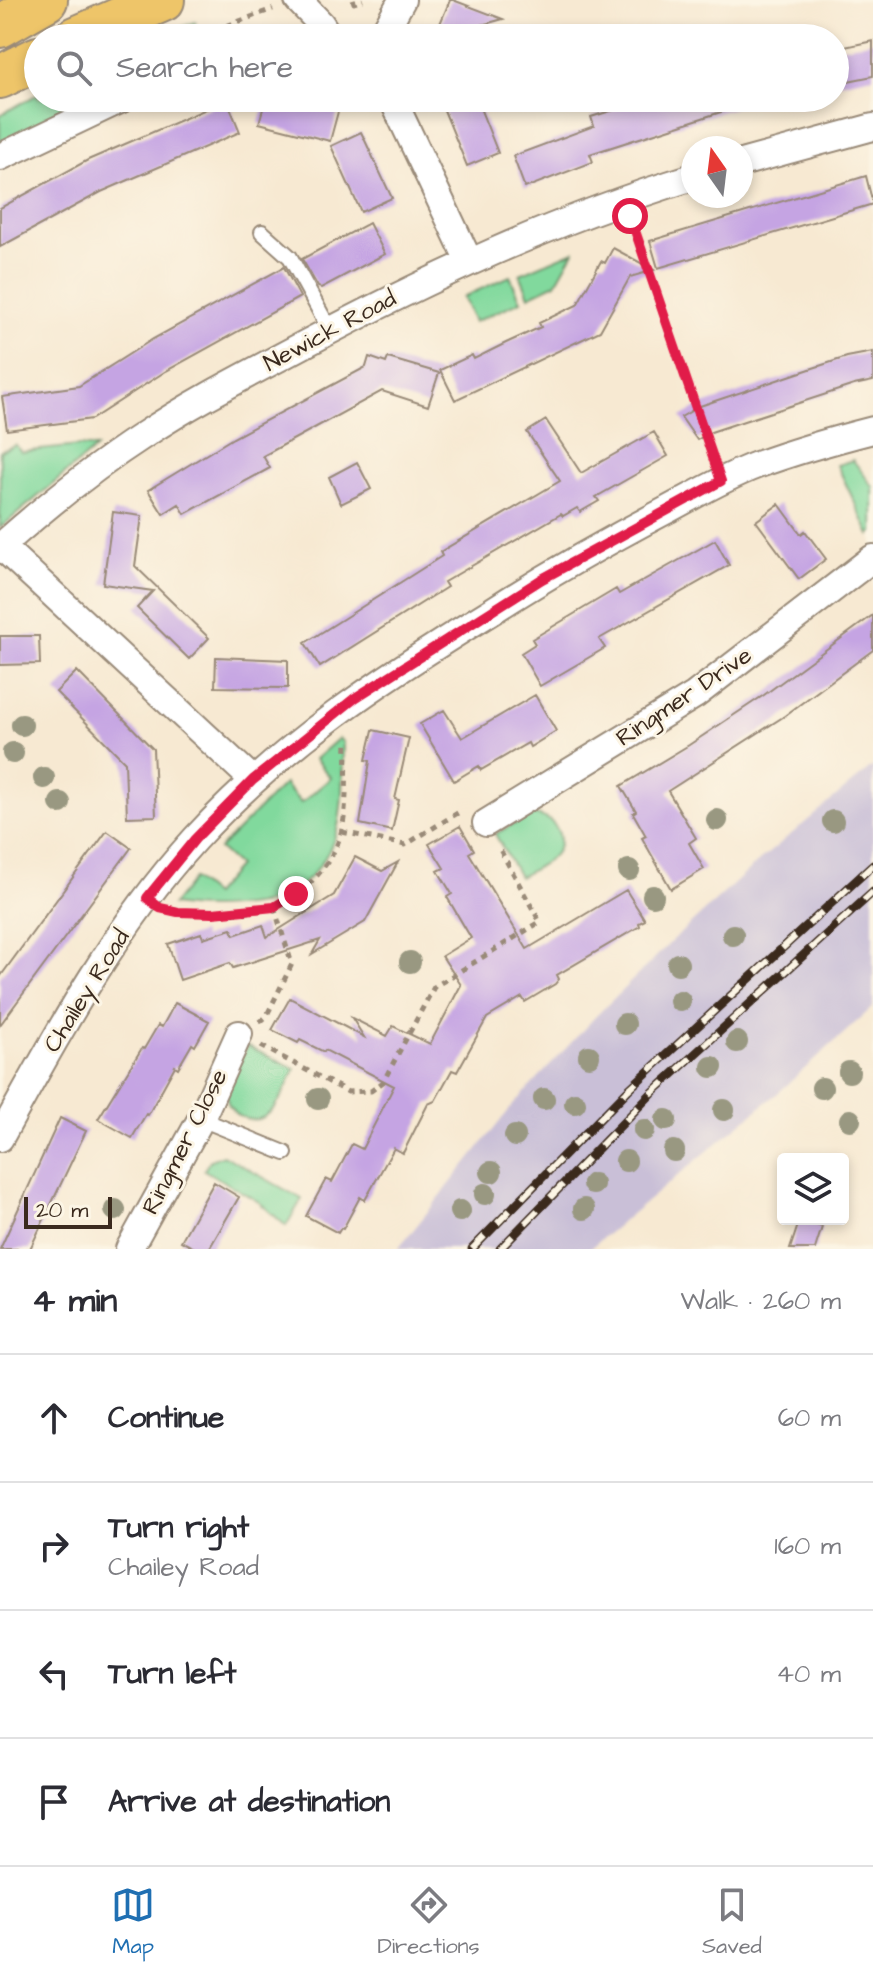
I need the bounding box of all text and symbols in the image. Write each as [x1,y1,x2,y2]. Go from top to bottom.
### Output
search box [24,24,849,112]
icon: search [52,46,96,90]
text: Search here [116,47,293,89]
north arrow [681,136,753,208]
route start [612,198,648,234]
street label: Newick Road [258,282,402,380]
street label: Ringmer Drive [609,639,759,756]
route end [278,876,314,912]
street label: Chailey Road [36,923,139,1060]
street label: Ringmer Close [134,1063,237,1221]
map controls [777,1153,849,1225]
button: layers [777,1153,849,1225]
scale bar [24,1193,112,1229]
text: 20 m [36,1195,88,1226]
text: 4 min [32,1277,117,1325]
text: Walk · 260 m [681,1283,841,1319]
icon: ahead [32,1396,76,1440]
text: Continue [108,1397,224,1439]
text: 60 m [778,1400,841,1436]
text: Turn right [108,1507,249,1549]
icon: right [32,1524,76,1568]
text: 160 m [774,1528,841,1564]
text: Chailey Road [108,1549,259,1585]
icon: left [32,1652,76,1696]
text: Turn left [108,1653,236,1695]
text: 40 m [776,1656,841,1692]
icon: arrive [32,1780,76,1824]
text: Arrive at destination [108,1781,390,1823]
tab: Map [111,1883,155,1962]
tab: Directions [377,1883,480,1962]
tab: Saved [702,1883,762,1962]

